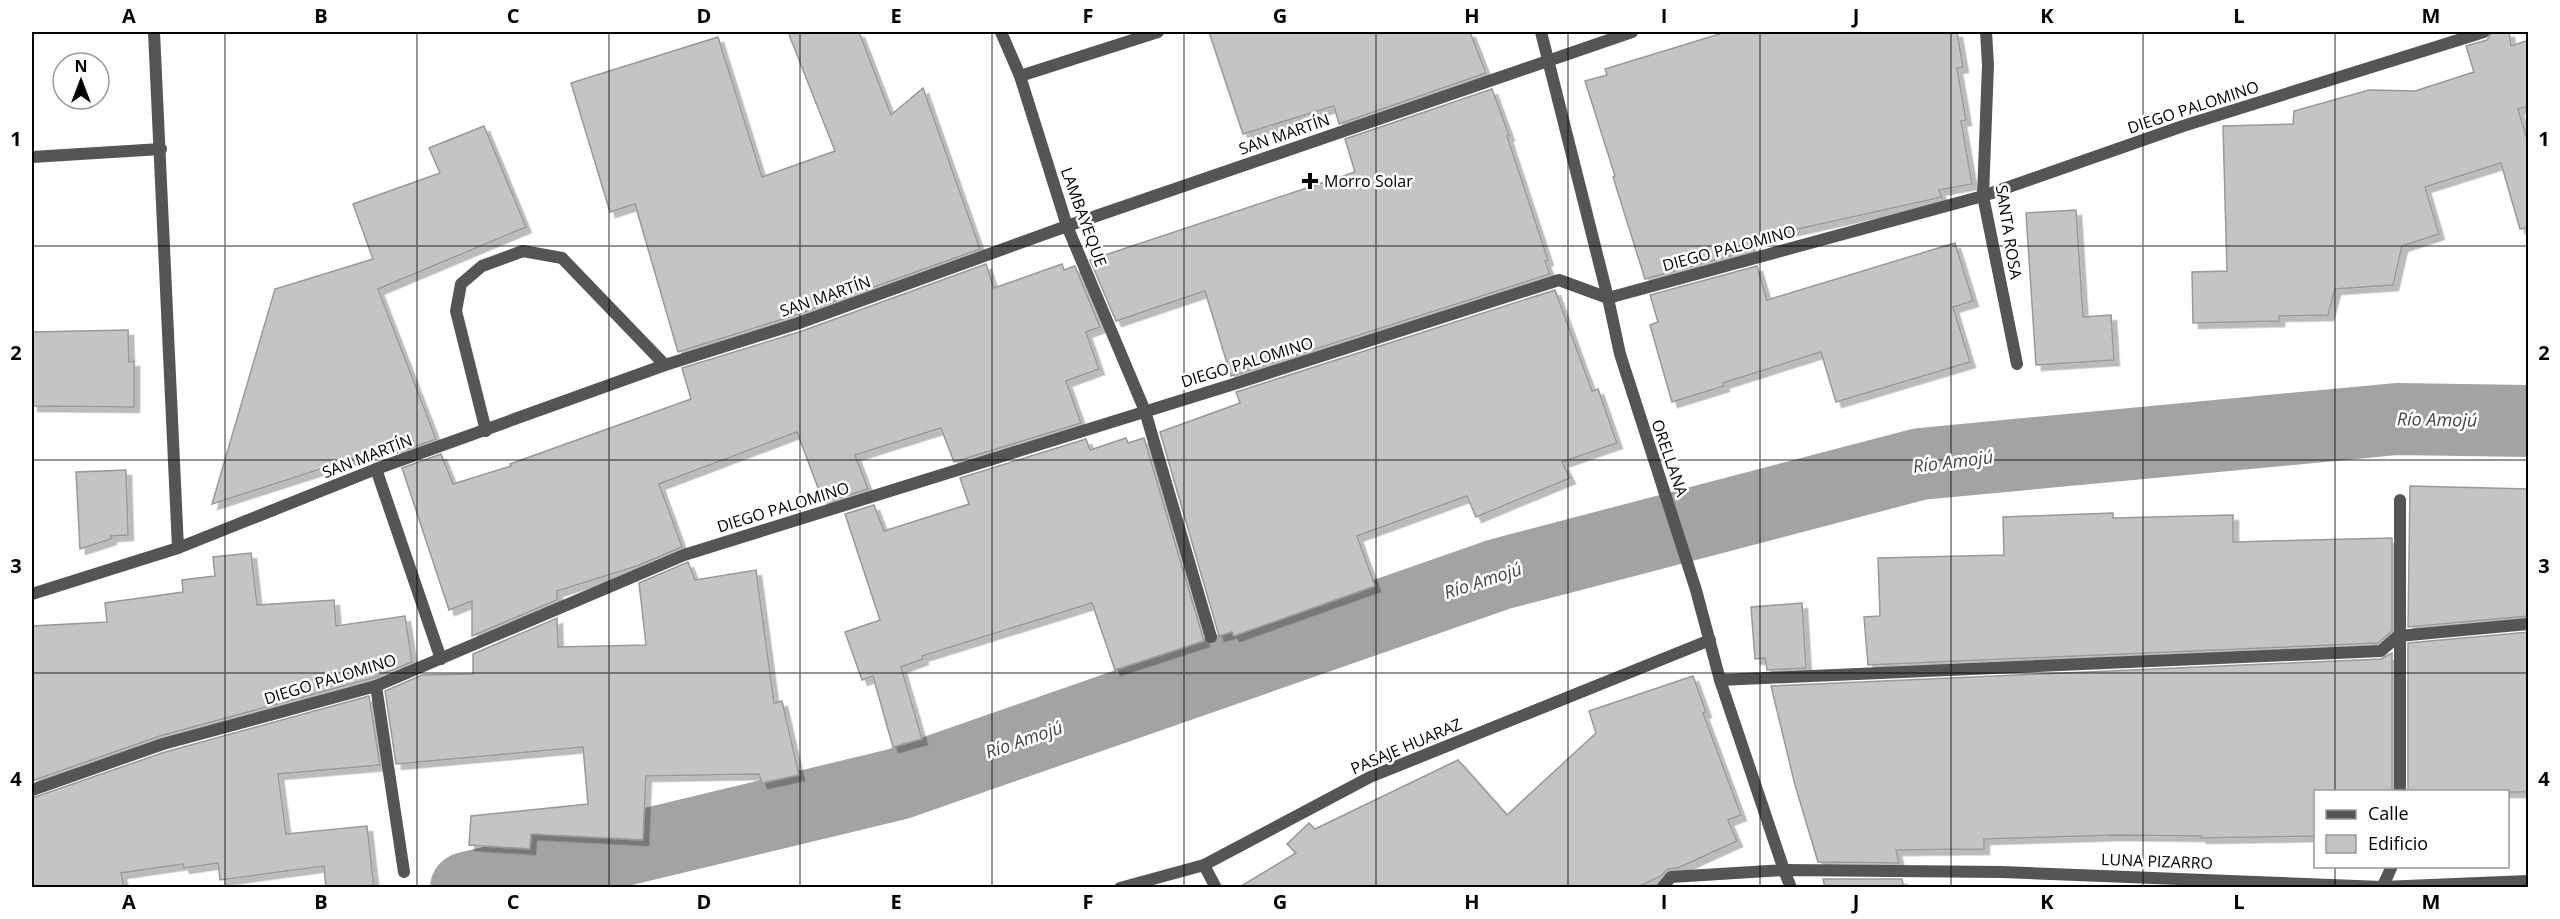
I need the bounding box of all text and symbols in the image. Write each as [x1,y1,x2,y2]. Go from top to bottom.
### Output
text: A [122,2,136,29]
text: B [314,2,328,29]
text: C [507,2,520,29]
text: D [697,2,711,29]
text: E [890,2,902,29]
text: F [1083,2,1093,29]
text: G [1273,2,1287,29]
text: H [1464,2,1480,29]
text: I [1661,2,1667,29]
text: J [1851,2,1859,29]
text: K [2040,2,2054,29]
text: L [2233,2,2245,29]
text: M [2422,2,2440,29]
north arrow [51,51,111,111]
text: N [74,55,88,77]
street label: DIEGO PALOMINO [2124,75,2262,139]
street label: SAN MARTÍN [1236,108,1332,160]
text: 1 [10,125,22,152]
text: 1 [2538,125,2550,152]
street label: LAMBAYEQUE [1056,164,1112,270]
place label: Morro Solar [1324,170,1413,192]
marker: Morro Solar [1301,172,1319,190]
street label: SANTA ROSA [1991,183,2027,282]
street label: DIEGO PALOMINO [1660,220,1798,276]
street label: SAN MARTÍN [777,270,873,322]
street label: DIEGO PALOMINO [1178,331,1316,393]
text: 2 [10,339,22,366]
text: 2 [2538,339,2550,366]
water label: Río Amojú [2397,406,2477,432]
street label: ORELLANA [1647,417,1694,500]
street label: SAN MARTÍN [319,429,415,483]
water label: Río Amojú [1911,444,1994,478]
street label: DIEGO PALOMINO [714,476,852,538]
text: 3 [10,552,22,579]
text: 3 [2538,552,2550,579]
water label: Río Amojú [1441,556,1525,604]
street label: DIEGO PALOMINO [261,648,399,710]
street label: PASAJE HUARAZ [1347,713,1465,779]
water label: Río Amojú [982,715,1066,764]
text: 4 [10,765,22,792]
text: 4 [2538,765,2550,792]
legend [2314,790,2509,868]
text: Calle [2368,801,2409,825]
text: Edificio [2368,831,2428,855]
street label: LUNA PIZARRO [2101,848,2213,874]
text: A [122,888,136,915]
text: B [314,888,328,915]
text: C [507,888,520,915]
text: D [697,888,711,915]
text: E [890,888,902,915]
text: F [1083,888,1093,915]
text: G [1273,888,1287,915]
text: H [1464,888,1480,915]
text: I [1661,888,1667,915]
text: J [1851,888,1859,915]
text: K [2040,888,2054,915]
text: L [2233,888,2245,915]
text: M [2422,888,2440,915]

